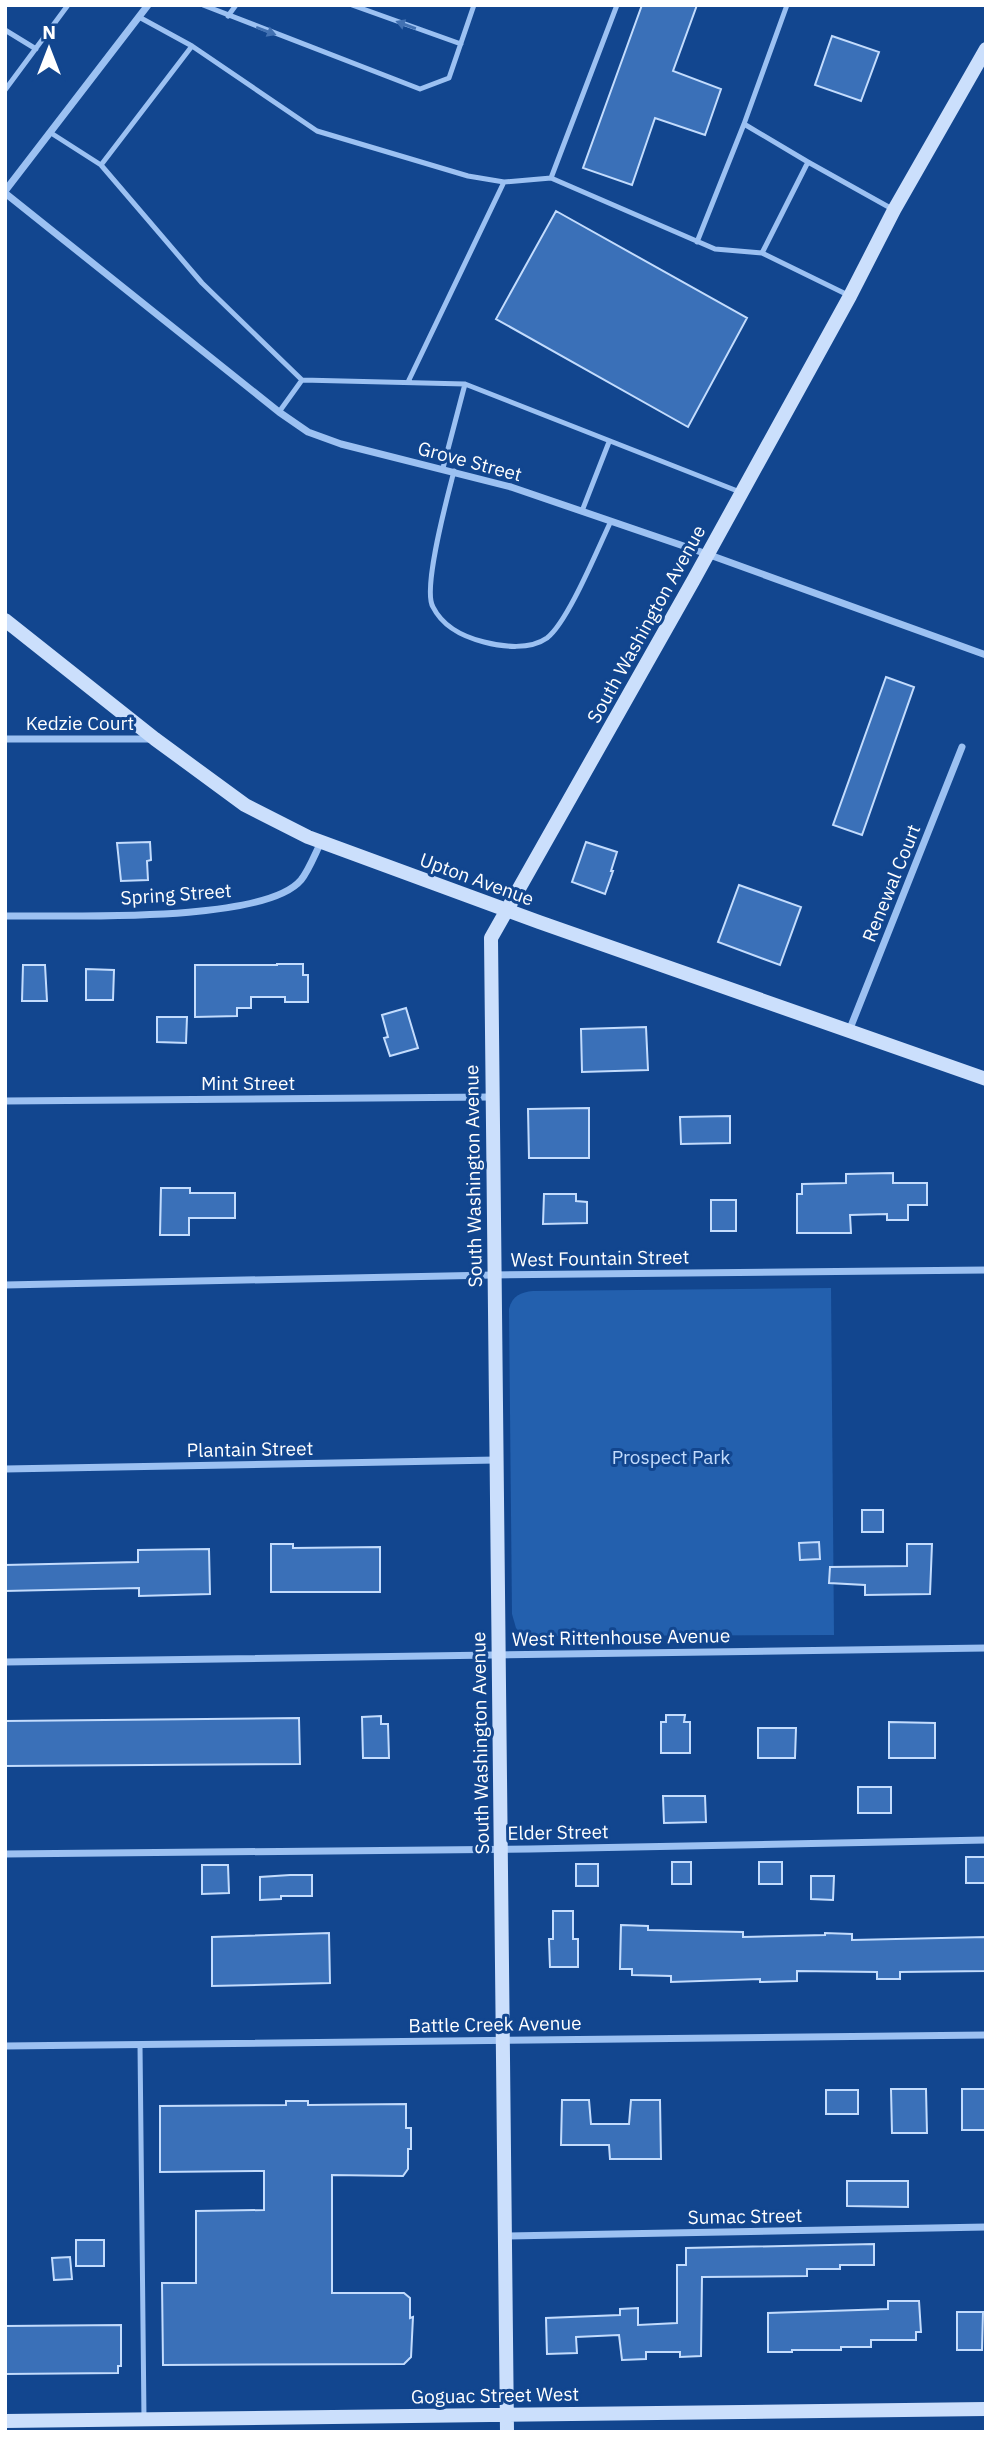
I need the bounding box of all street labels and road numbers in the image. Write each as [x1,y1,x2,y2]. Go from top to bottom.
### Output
street label: Grove Street [415,436,525,486]
street label: South Washington Avenue [581,521,711,727]
street label: Kedzie Court [26,711,134,735]
street label: Renewal Court [857,821,925,945]
street label: Upton Avenue [417,847,537,911]
street label: Spring Street [120,878,232,910]
street label: South Washington Avenue [459,1064,487,1288]
street label: Mint Street [201,1071,295,1095]
street label: West Fountain Street [510,1244,690,1272]
street label: Plantain Street [187,1436,313,1462]
street label: West Rittenhouse Avenue [512,1623,730,1651]
street label: South Washington Avenue [466,1631,494,1855]
street label: Elder Street [507,1819,609,1845]
street label: Battle Creek Avenue [408,2010,582,2038]
street label: Sumac Street [687,2203,803,2229]
street label: Goguac Street West [411,2382,579,2408]

